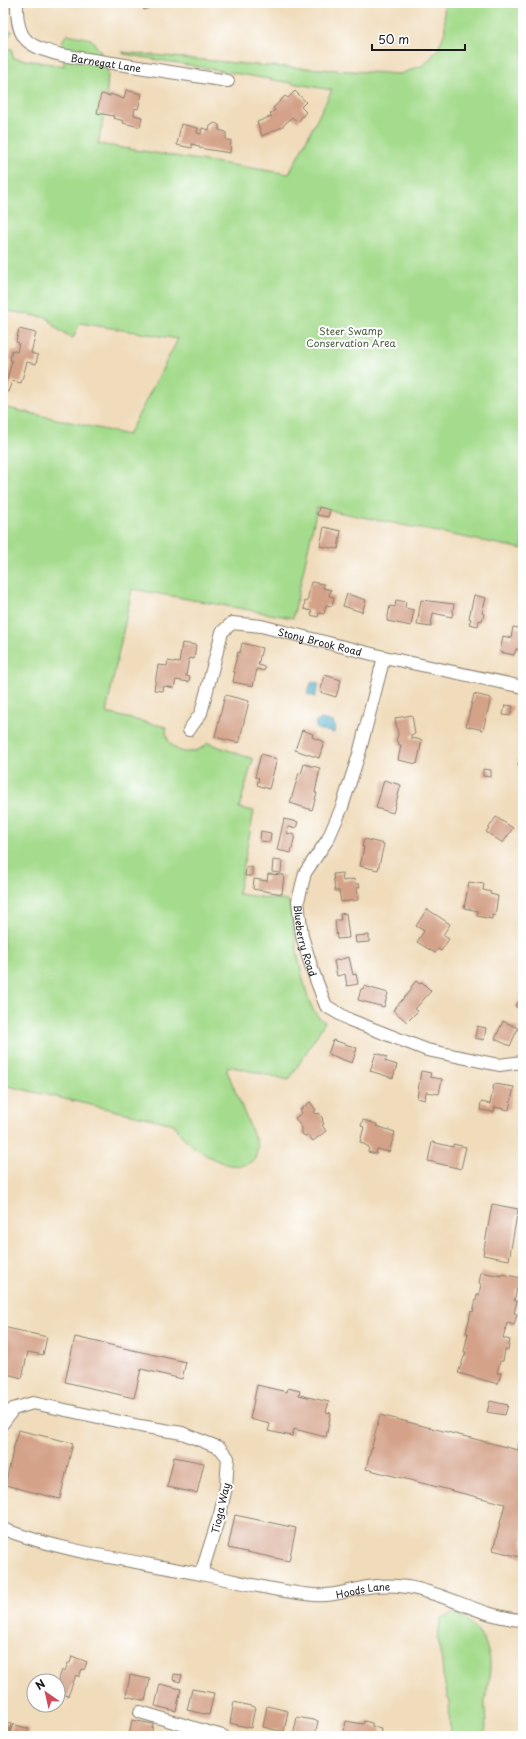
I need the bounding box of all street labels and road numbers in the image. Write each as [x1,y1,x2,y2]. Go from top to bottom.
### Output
street label: Barnegat Lane [70,49,143,75]
street label: Stony Brook Road [277,623,364,659]
street label: Blueberry Road [291,904,322,979]
street label: Tioga Way [207,1481,233,1535]
street label: Hoods Lane [334,1578,391,1601]

